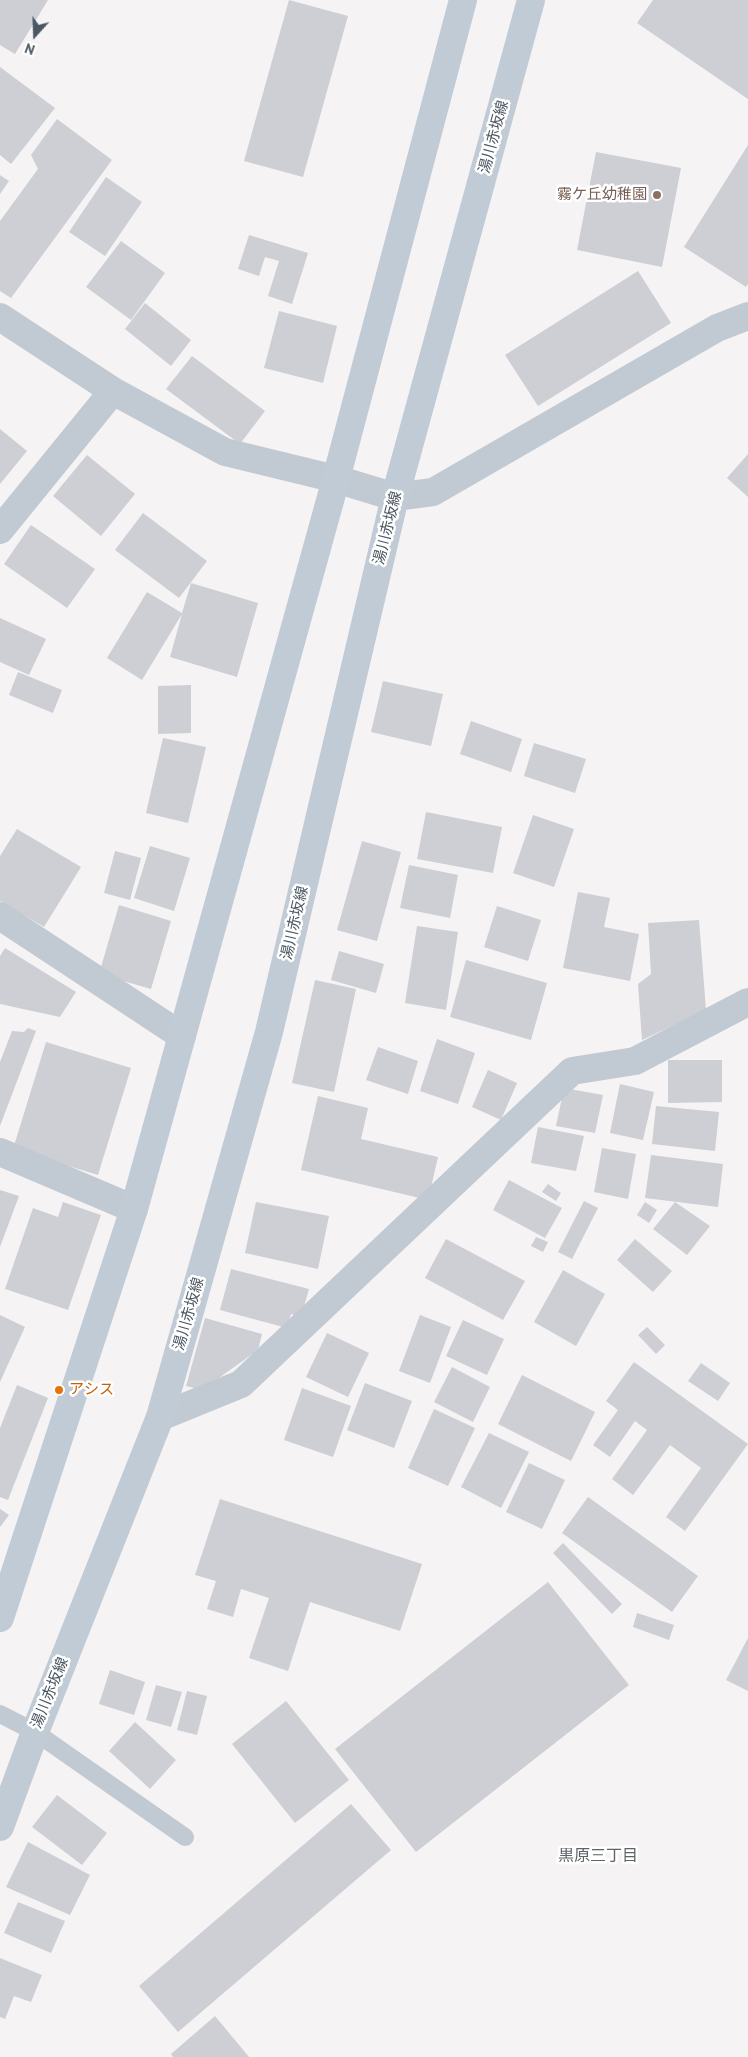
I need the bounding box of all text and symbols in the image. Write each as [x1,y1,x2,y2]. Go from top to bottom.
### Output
north arrow [10,10,60,60]
text: N [22,39,37,59]
street label: 湯川赤坂線 [476,98,512,176]
place label: 霧ケ丘幼稚園 [557,186,647,204]
marker: 霧ケ丘幼稚園 [651,189,663,201]
street label: 湯川赤坂線 [370,489,406,567]
street label: 湯川赤坂線 [278,884,312,962]
street label: 湯川赤坂線 [170,1275,208,1353]
place label: アシス [69,1381,114,1399]
marker: アシス [53,1384,65,1396]
street label: 湯川赤坂線 [28,1655,72,1731]
district label: 黒原三丁目 [558,1846,638,1866]

